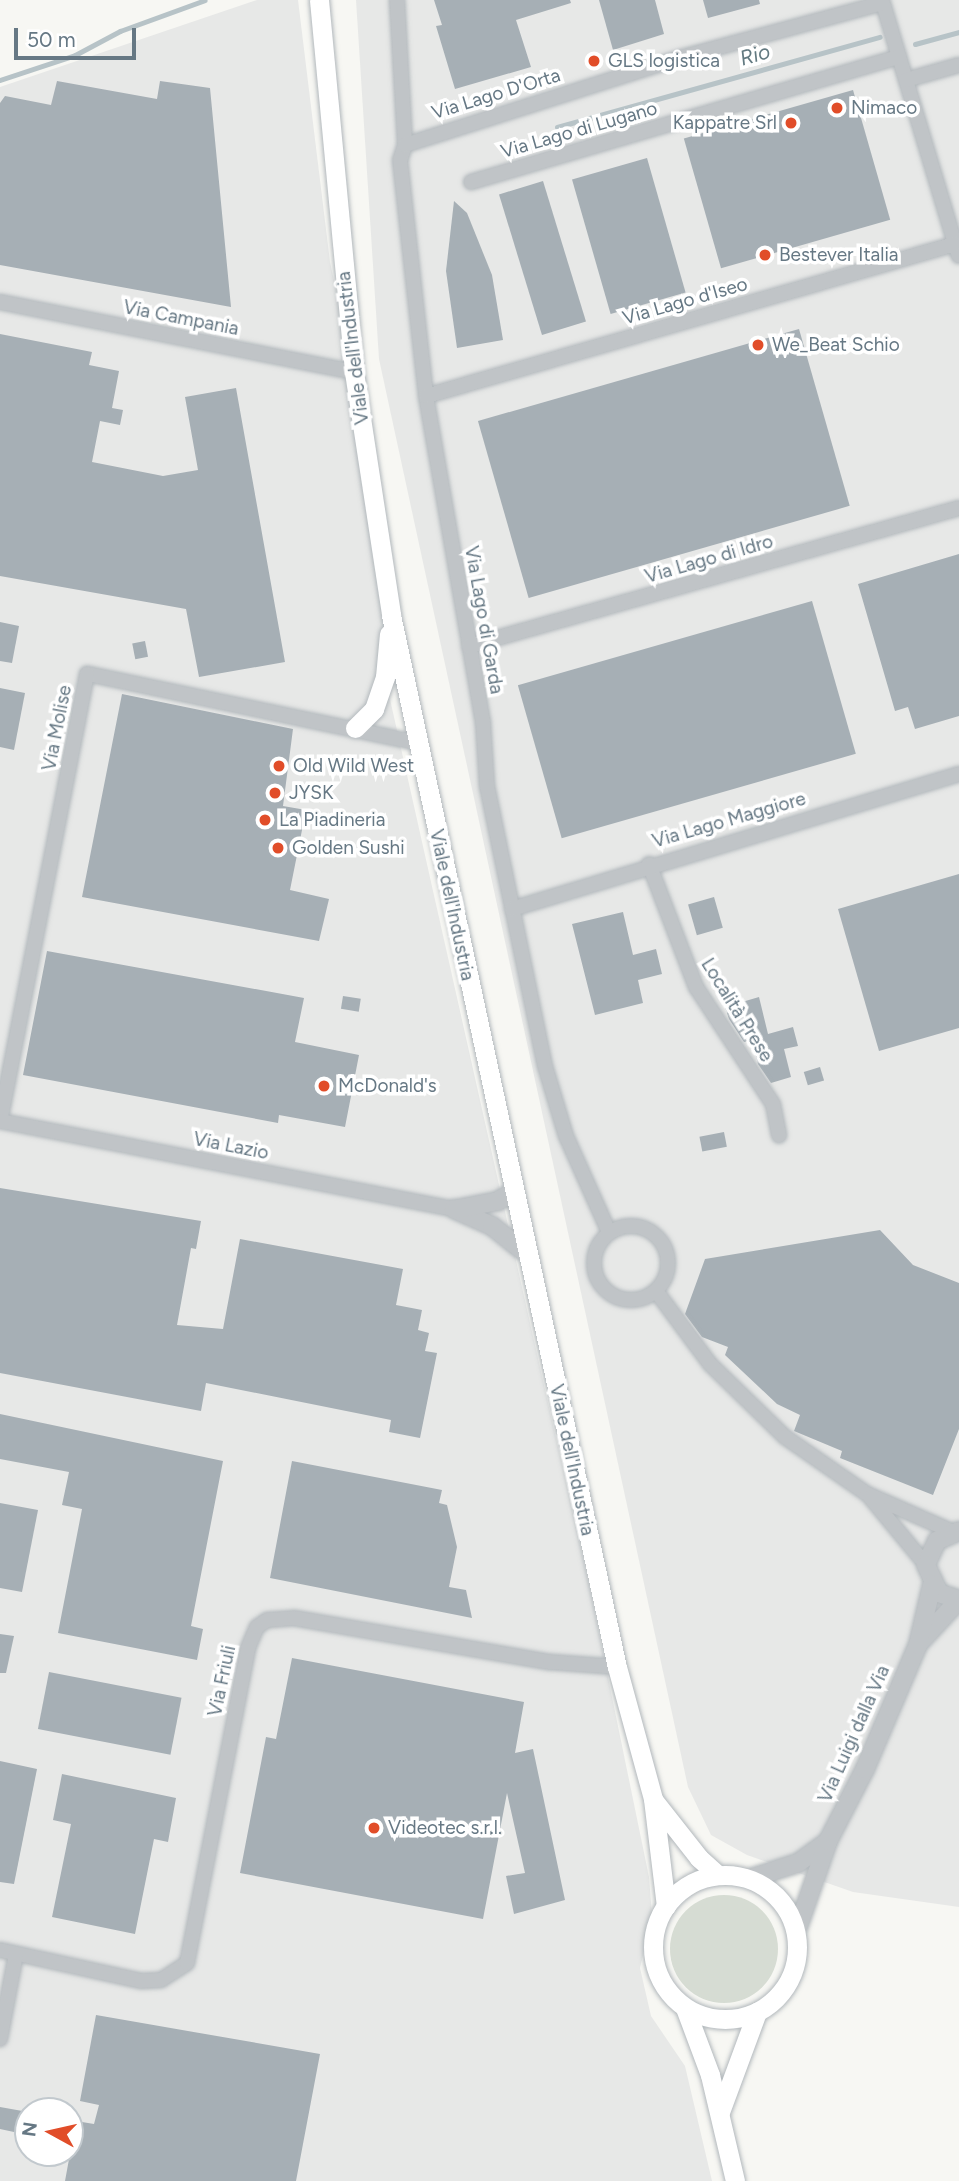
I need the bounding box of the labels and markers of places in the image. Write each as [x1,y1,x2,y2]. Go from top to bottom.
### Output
place label: GLS logistica [608,50,720,72]
marker: GLS logistica [586,53,602,69]
place label: Nimaco [851,97,917,119]
marker: Nimaco [829,100,845,116]
place label: Kappatre Srl [673,112,777,134]
marker: Kappatre Srl [783,115,799,131]
place label: Bestever Italia [779,244,898,266]
marker: Bestever Italia [757,247,773,263]
place label: We_Beat Schio [772,334,900,356]
marker: We_Beat Schio [750,337,766,353]
place label: Old Wild West [293,755,414,777]
marker: Old Wild West [271,758,287,774]
place label: JYSK [289,782,334,804]
marker: JYSK [267,785,283,801]
place label: La Piadineria [279,809,385,831]
marker: La Piadineria [257,812,273,828]
place label: Golden Sushi [292,837,405,859]
marker: Golden Sushi [270,840,286,856]
place label: McDonald's [338,1075,437,1097]
marker: McDonald's [316,1078,332,1094]
place label: Videotec s.r.l. [388,1817,502,1839]
marker: Videotec s.r.l. [366,1820,382,1836]

